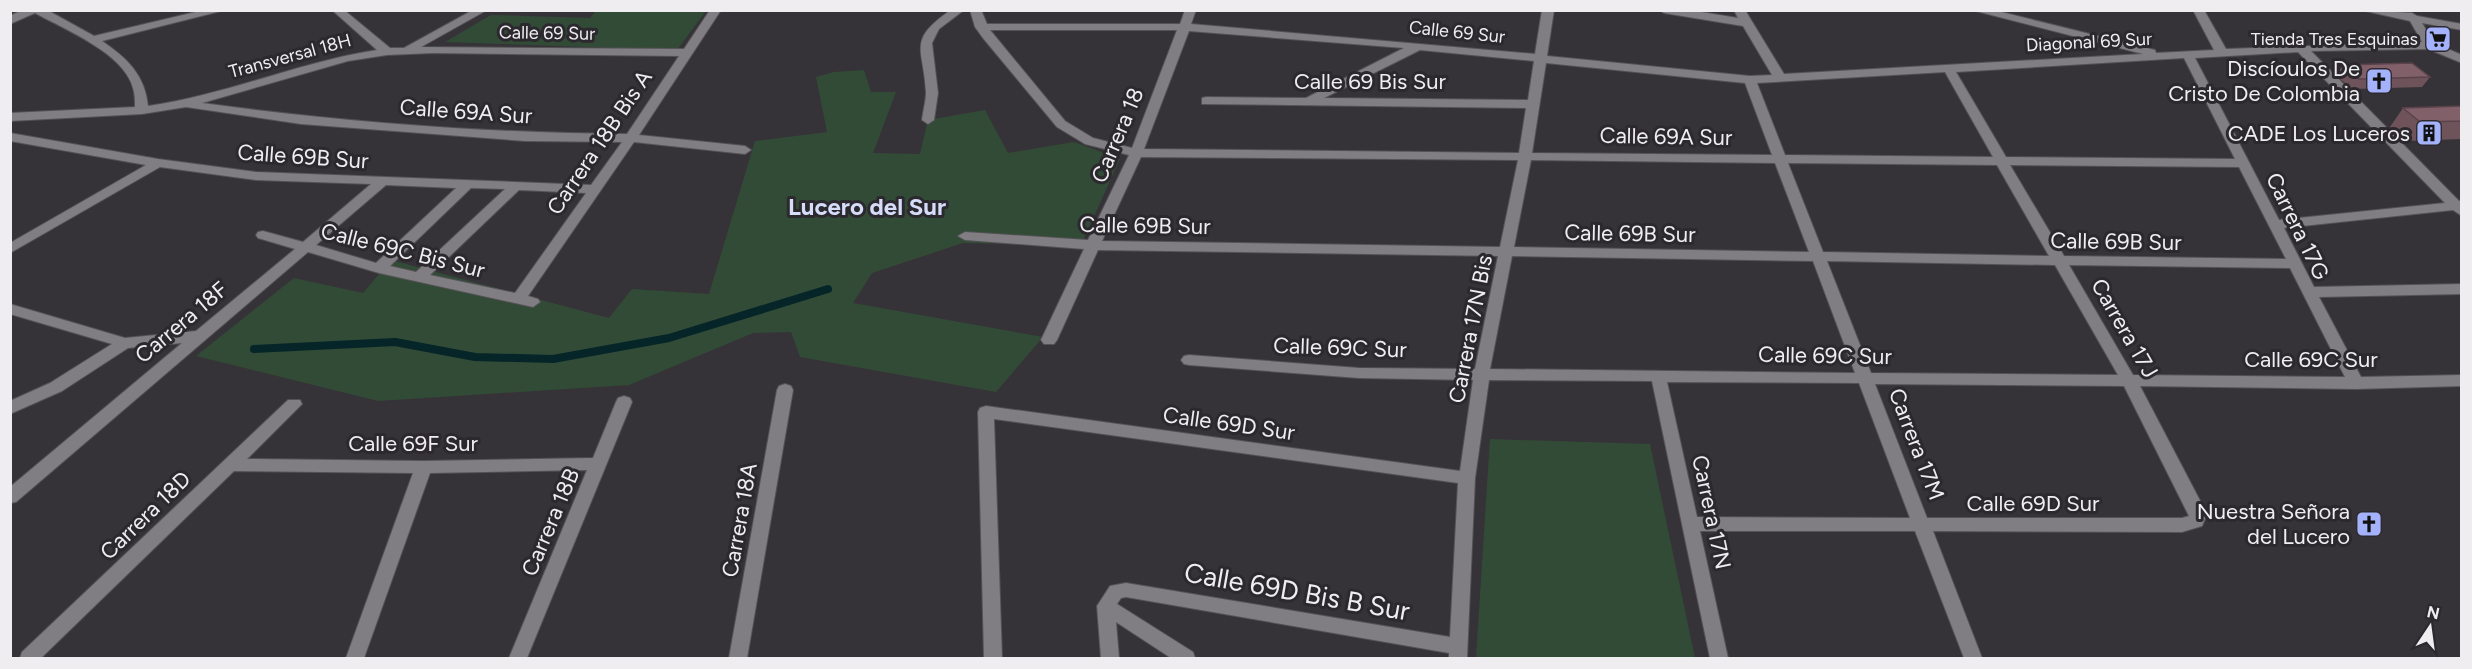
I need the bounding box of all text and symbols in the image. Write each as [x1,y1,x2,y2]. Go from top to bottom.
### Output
street label: Calle 69 Sur [1408,16,1506,48]
street label: Calle 69 Sur [499,21,595,45]
supermarket icon: Tienda Tres Esquinas [2423,24,2453,54]
street label: Diagonal 69 Sur [2025,28,2153,56]
place label: Tienda Tres Esquinas [2251,28,2418,50]
street label: Transversal 18H [226,29,354,83]
place label: Discíoulos De Cristo De Colombia [2168,55,2360,107]
street label: Carrera 18B Bis A [541,65,658,220]
church icon: Discíoulos De Cristo De Colombia [2364,66,2394,96]
street label: Calle 69 Bis Sur [1294,68,1447,95]
street label: Carrera 18 [1085,84,1150,187]
street label: Calle 69A Sur [399,93,534,130]
building icon: CADE Los Luceros [2414,118,2444,148]
place label: CADE Los Luceros [2228,120,2410,147]
street label: Calle 69A Sur [1599,122,1733,151]
street label: Calle 69B Sur [237,138,370,175]
street label: Carrera 17G [2260,168,2335,284]
district label: Lucero del Sur [788,192,946,221]
street label: Calle 69B Sur [1079,211,1211,240]
street label: Calle 69C Bis Sur [318,217,488,284]
street label: Calle 69B Sur [1564,219,1696,248]
street label: Calle 69B Sur [2050,227,2182,256]
street label: Carrera 17N Bis [1443,253,1498,405]
street label: Carrera 17J [2085,274,2164,383]
street label: Carrera 18F [130,276,233,369]
street label: Calle 69C Sur [1273,332,1408,363]
street label: Calle 69C Sur [1758,341,1893,370]
street label: Calle 69C Sur [2244,346,2378,373]
street label: Carrera 17M [1883,384,1950,504]
street label: Calle 69D Sur [1161,401,1297,446]
street label: Calle 69F Sur [348,430,478,457]
street label: Carrera 17N [1686,453,1737,572]
street label: Carrera 18A [716,461,763,579]
street label: Carrera 18B [516,464,585,580]
street label: Carrera 18D [94,465,196,565]
street label: Calle 69D Sur [1967,490,2100,517]
place label: Nuestra Señora del Lucero [2197,498,2350,550]
church icon: Nuestra Señora del Lucero [2354,509,2384,539]
street label: Calle 69D Bis B Sur [1182,555,1412,628]
north arrow [2400,597,2460,657]
text: N [2425,602,2441,624]

